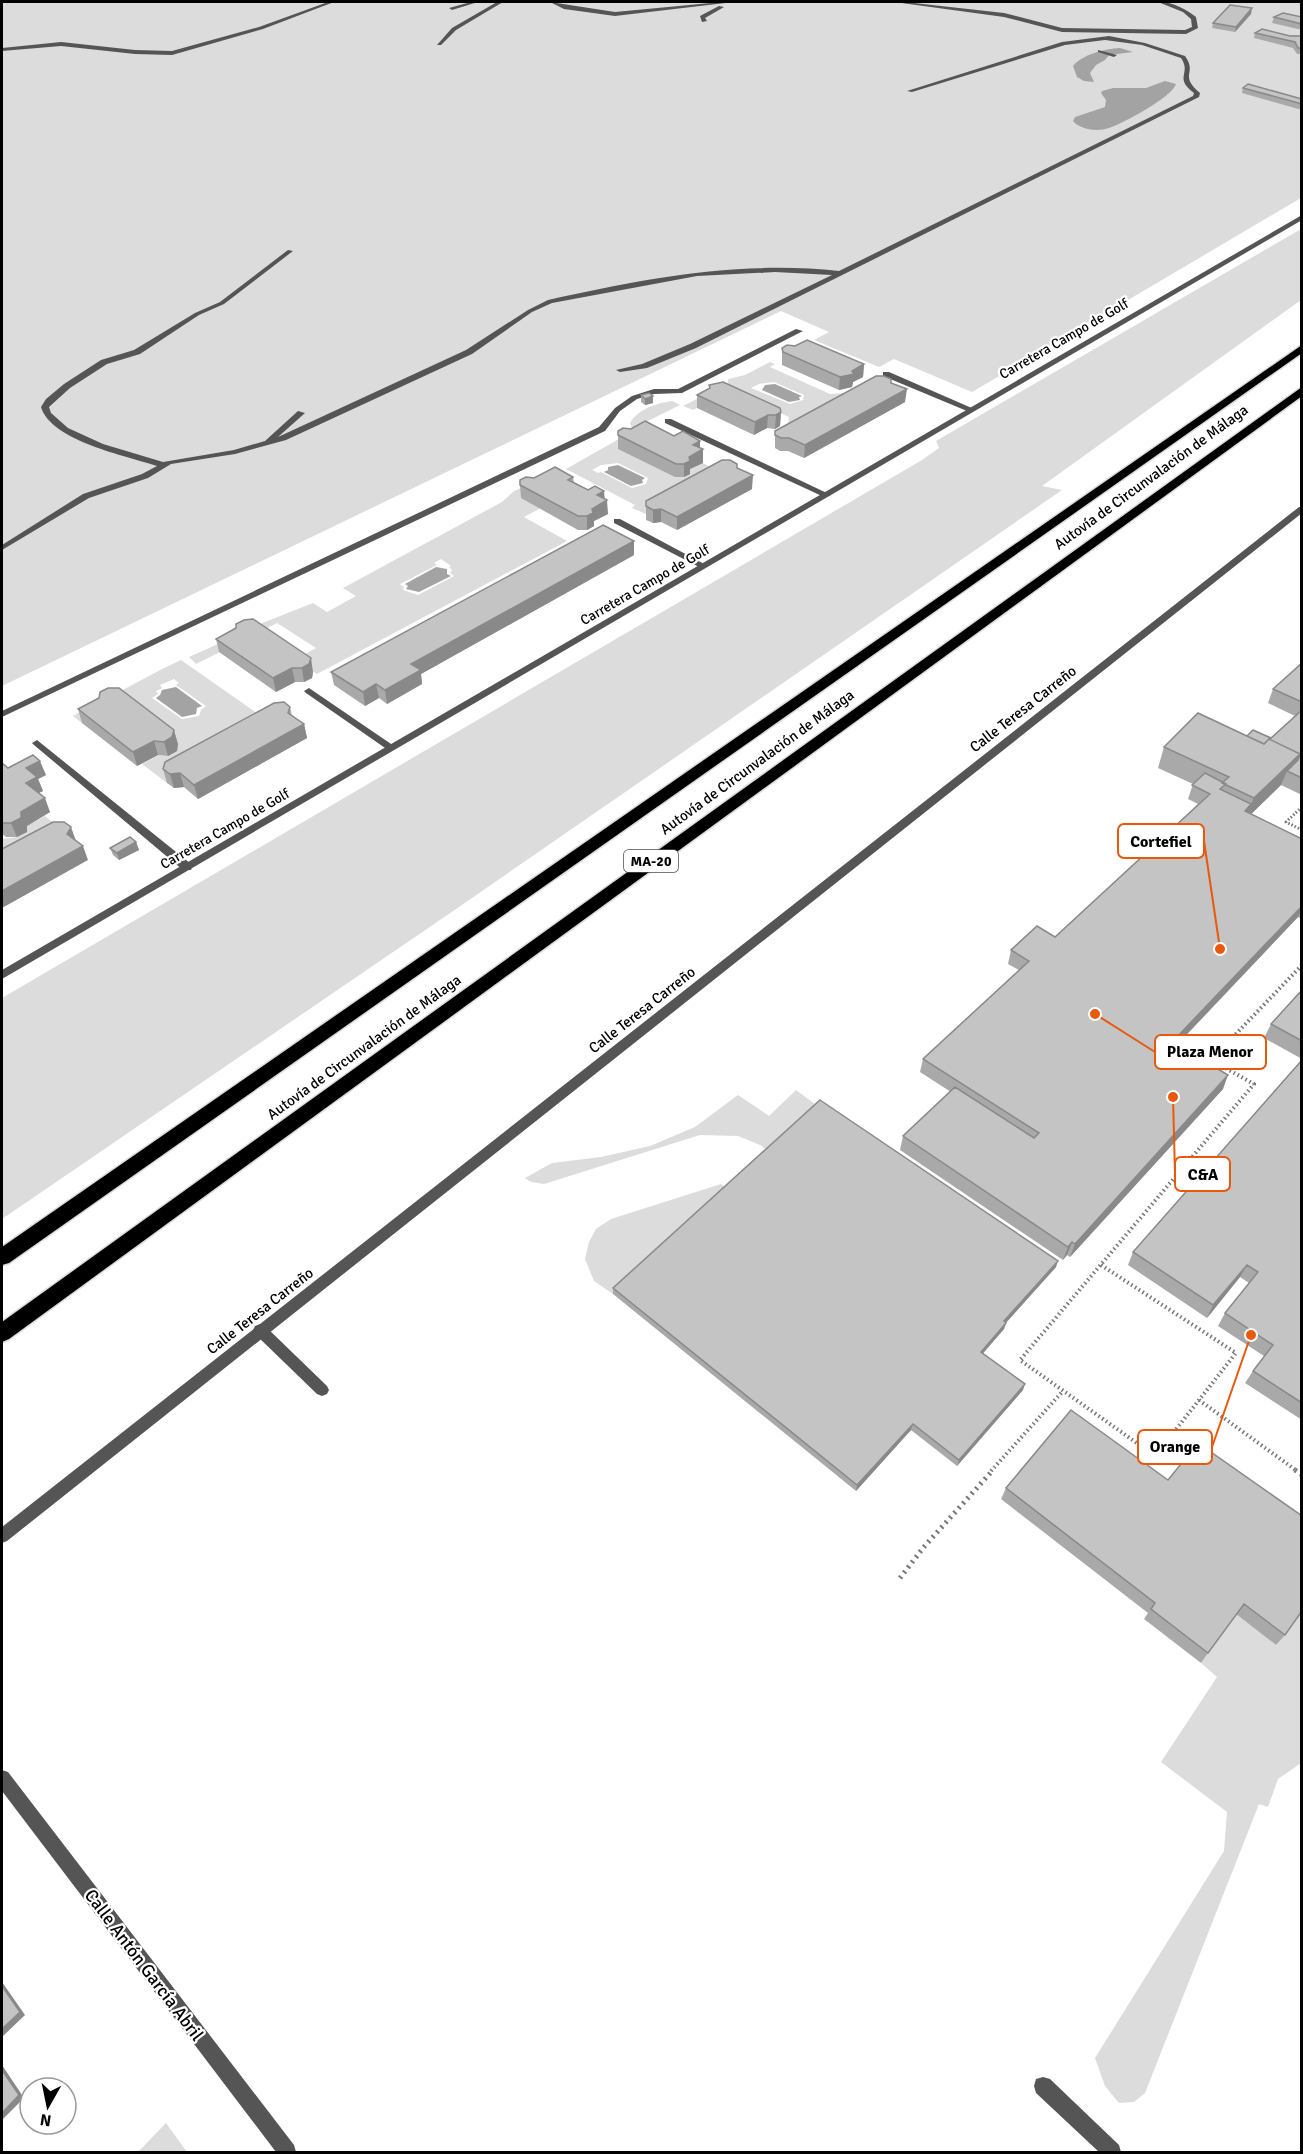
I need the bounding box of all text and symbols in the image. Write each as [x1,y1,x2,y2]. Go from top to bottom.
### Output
street label: Carretera Campo de Golf [996,294,1133,383]
street label: Autovía de Circunvalación de Málaga [1051,401,1251,553]
street label: Carretera Campo de Golf [577,540,714,629]
street label: Calle Teresa Carreño [966,662,1080,756]
street label: Autovía de Circunvalación de Málaga [657,686,857,838]
street label: Carretera Campo de Golf [157,784,294,873]
callout: Cortefiel [1118,824,1204,858]
text: Cortefiel [1130,832,1192,852]
road number: MA-20 [624,850,678,872]
street label: Calle Teresa Carreño [585,963,699,1057]
street label: Autovía de Circunvalación de Málaga [264,971,464,1123]
callout: Plaza Menor [1155,1035,1266,1069]
text: Plaza Menor [1167,1042,1254,1062]
callout: C&A [1175,1157,1230,1191]
text: C&A [1188,1165,1219,1185]
street label: Calle Teresa Carreño [203,1264,317,1358]
callout: Orange [1138,1430,1212,1464]
text: Orange [1150,1437,1200,1457]
street label: Calle Antón García Abril [80,1885,208,2045]
north arrow [18,2076,78,2136]
text: N [39,2109,53,2131]

